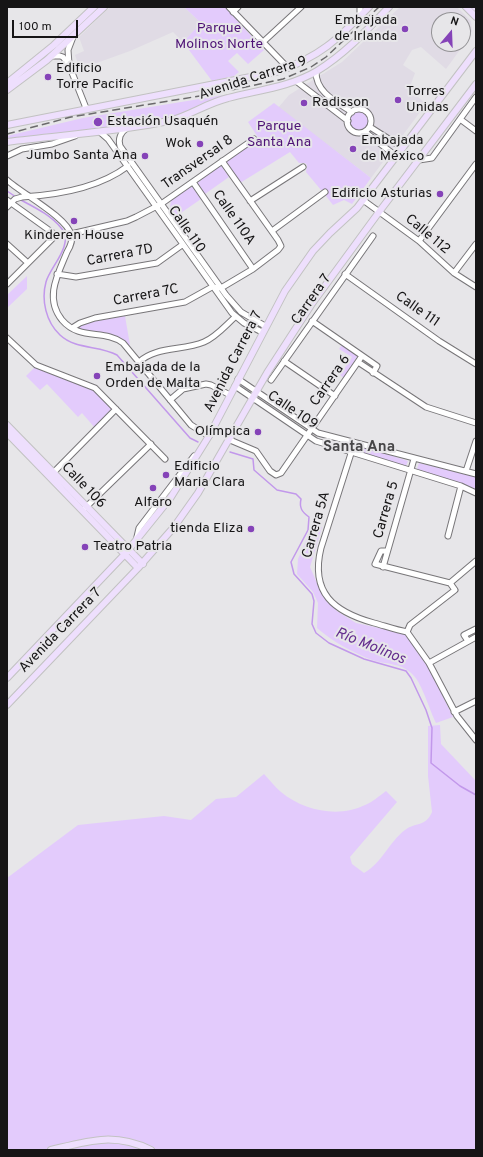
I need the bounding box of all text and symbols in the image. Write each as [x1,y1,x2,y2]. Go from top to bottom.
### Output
scale bar [14,12,80,38]
north arrow [431,12,471,52]
place label: Embajada de Irlanda [334,13,397,46]
text: N [449,14,461,30]
text: 100 m [19,19,52,35]
park label: Parque Molinos Norte [175,21,263,54]
marker: Embajada de Irlanda [400,24,410,34]
street label: Avenida Carrera 9 [197,54,309,104]
place label: Edificio Torre Pacific [56,61,134,94]
marker: Edificio Torre Pacific [43,72,53,82]
place label: Torres Unidas [406,84,449,116]
place label: Radisson [312,95,369,111]
marker: Torres Unidas [393,95,403,105]
marker: Radisson [299,98,309,108]
place label: Estación Usaquén [107,114,218,130]
marker: Estación Usaquén [92,116,104,128]
park label: Parque Santa Ana [247,119,311,152]
street label: Transversal 8 [159,132,237,194]
place label: Embajada de México [361,133,424,166]
place label: Wok [165,136,192,152]
marker: Wok [195,139,205,149]
marker: Embajada de México [348,144,358,154]
place label: Jumbo Santa Ana [26,148,137,164]
marker: Jumbo Santa Ana [140,151,150,161]
place label: Edificio Asturias [331,186,432,202]
street label: Calle 110A [208,187,258,249]
marker: Edificio Asturias [435,189,445,199]
street label: Calle 110 [164,203,208,257]
street label: Calle 112 [401,211,453,259]
marker: Kinderen House [69,216,79,226]
place label: Kinderen House [24,228,124,244]
street label: Carrera 7D [85,241,155,271]
street label: Carrera 7 [289,271,335,329]
street label: Carrera 7C [112,281,180,311]
street label: Calle 111 [392,289,442,331]
street label: Avenida Carrera 7 [201,309,267,415]
street label: Carrera 6 [307,352,355,410]
place label: Embajada de la Orden de Malta [105,360,200,392]
marker: Embajada de la Orden de Malta [92,371,102,381]
street label: Calle 109 [264,388,320,434]
place label: Olímpica [195,424,250,440]
marker: Olímpica [253,427,263,437]
district label: Santa Ana [323,439,395,457]
place label: Edificio Maria Clara [174,459,245,492]
street label: Calle 106 [57,460,109,512]
marker: Edificio Maria Clara [161,470,171,480]
street label: Carrera 5 [371,479,403,541]
marker: Alfaro [148,483,158,493]
street label: Carrera 5A [299,490,335,560]
place label: Alfaro [134,495,172,511]
place label: tienda Eliza [170,521,243,537]
marker: tienda Eliza [246,524,256,534]
place label: Teatro Patria [93,539,172,555]
marker: Teatro Patria [80,542,90,552]
street label: Avenida Carrera 7 [16,585,106,677]
water label: Río Molinos [332,625,408,669]

